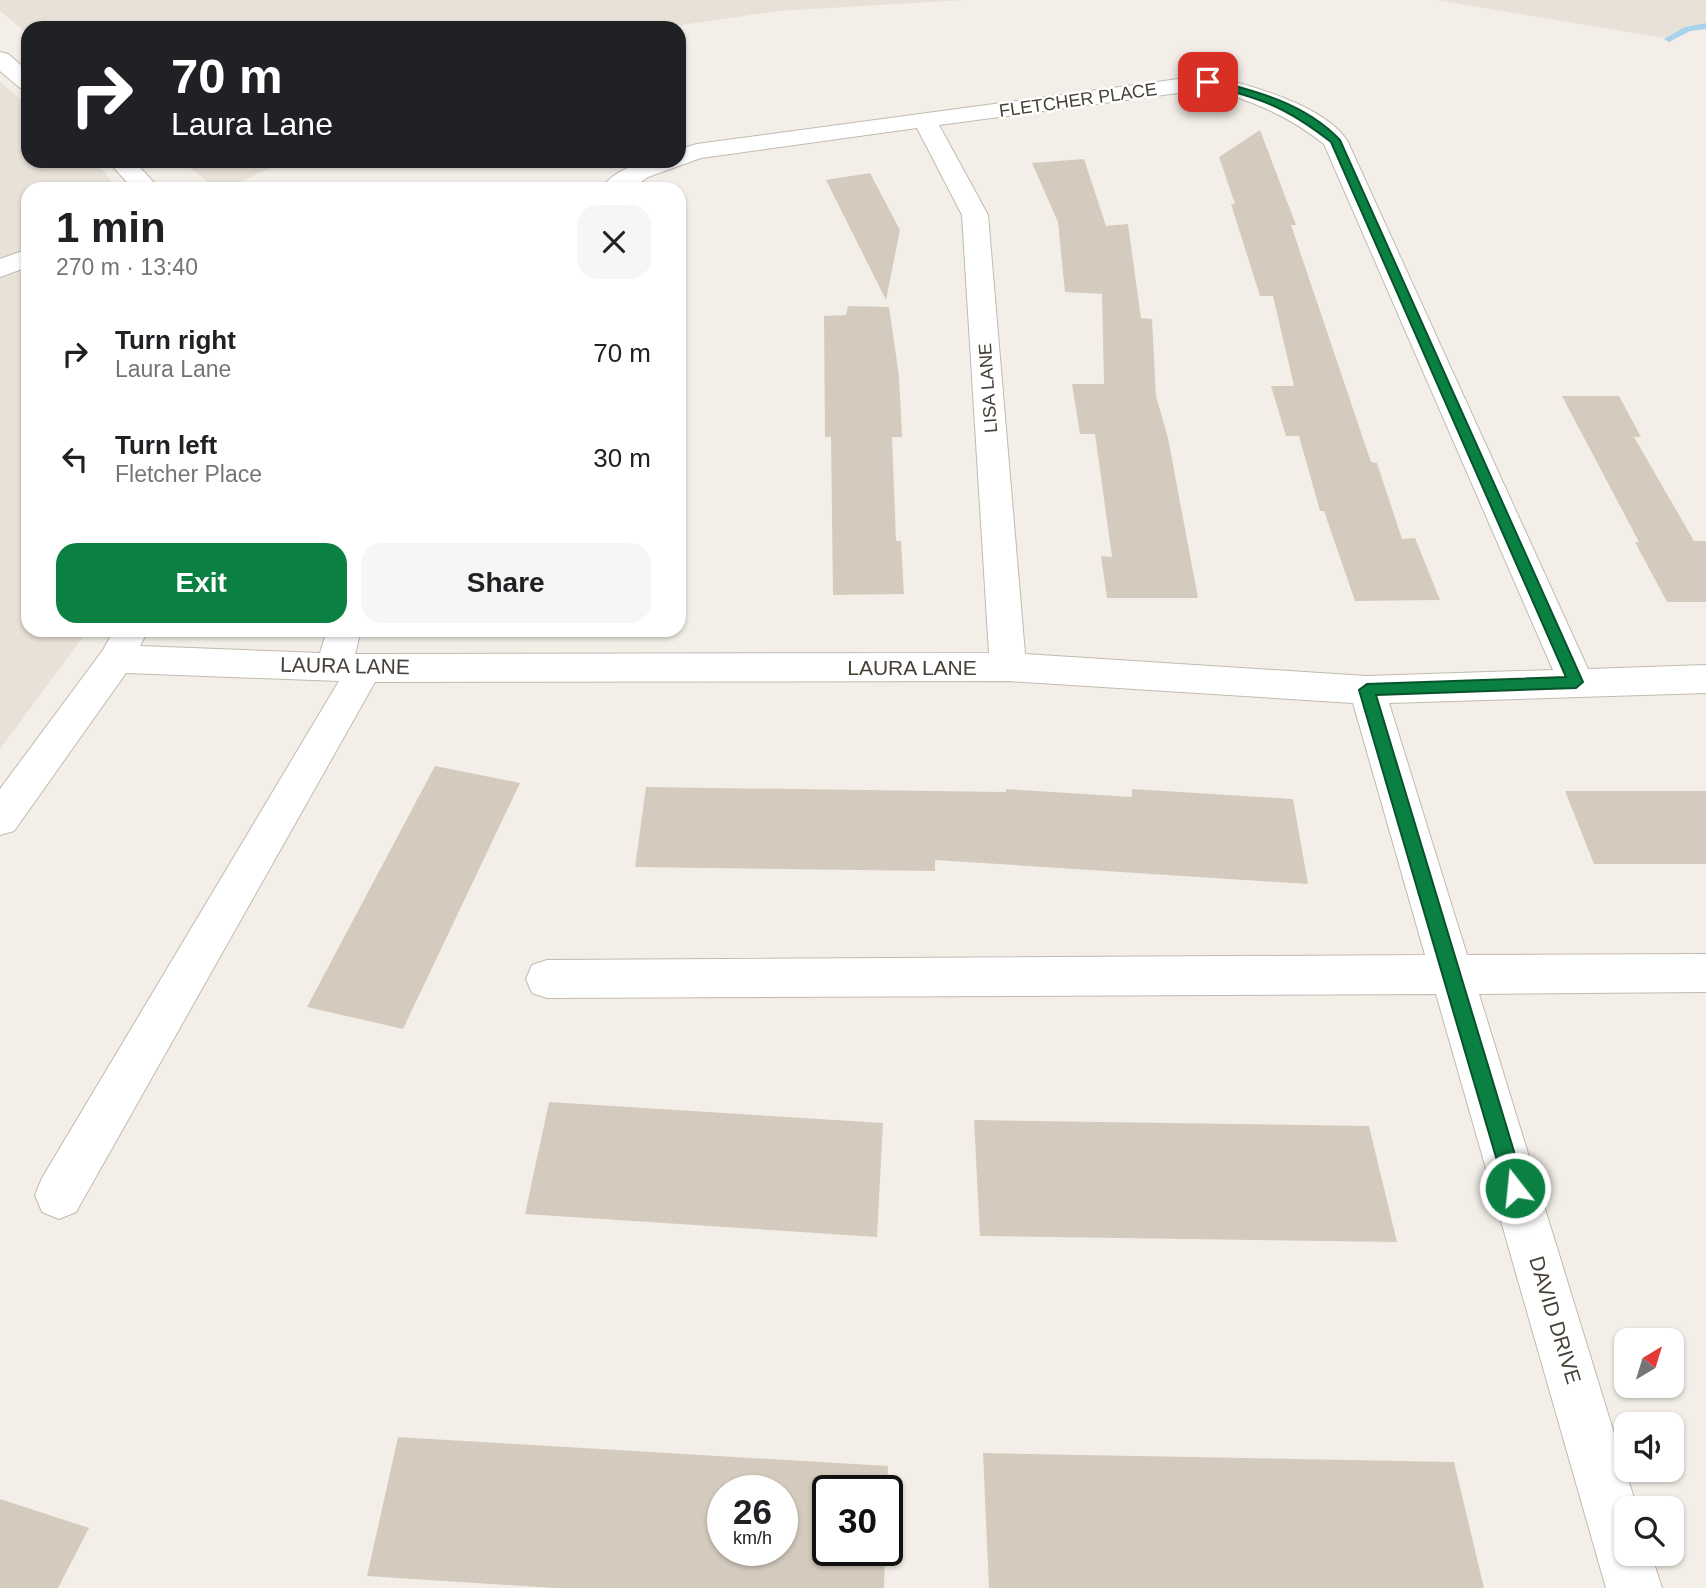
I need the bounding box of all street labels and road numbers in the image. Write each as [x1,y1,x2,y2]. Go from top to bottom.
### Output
street label: FLETCHER PLACE [998,79,1158,121]
street label: LISA LANE [975,342,1001,434]
street label: LAURA LANE [280,653,410,678]
street label: LAURA LANE [847,656,977,679]
street label: DAVID DRIVE [1525,1253,1586,1387]

